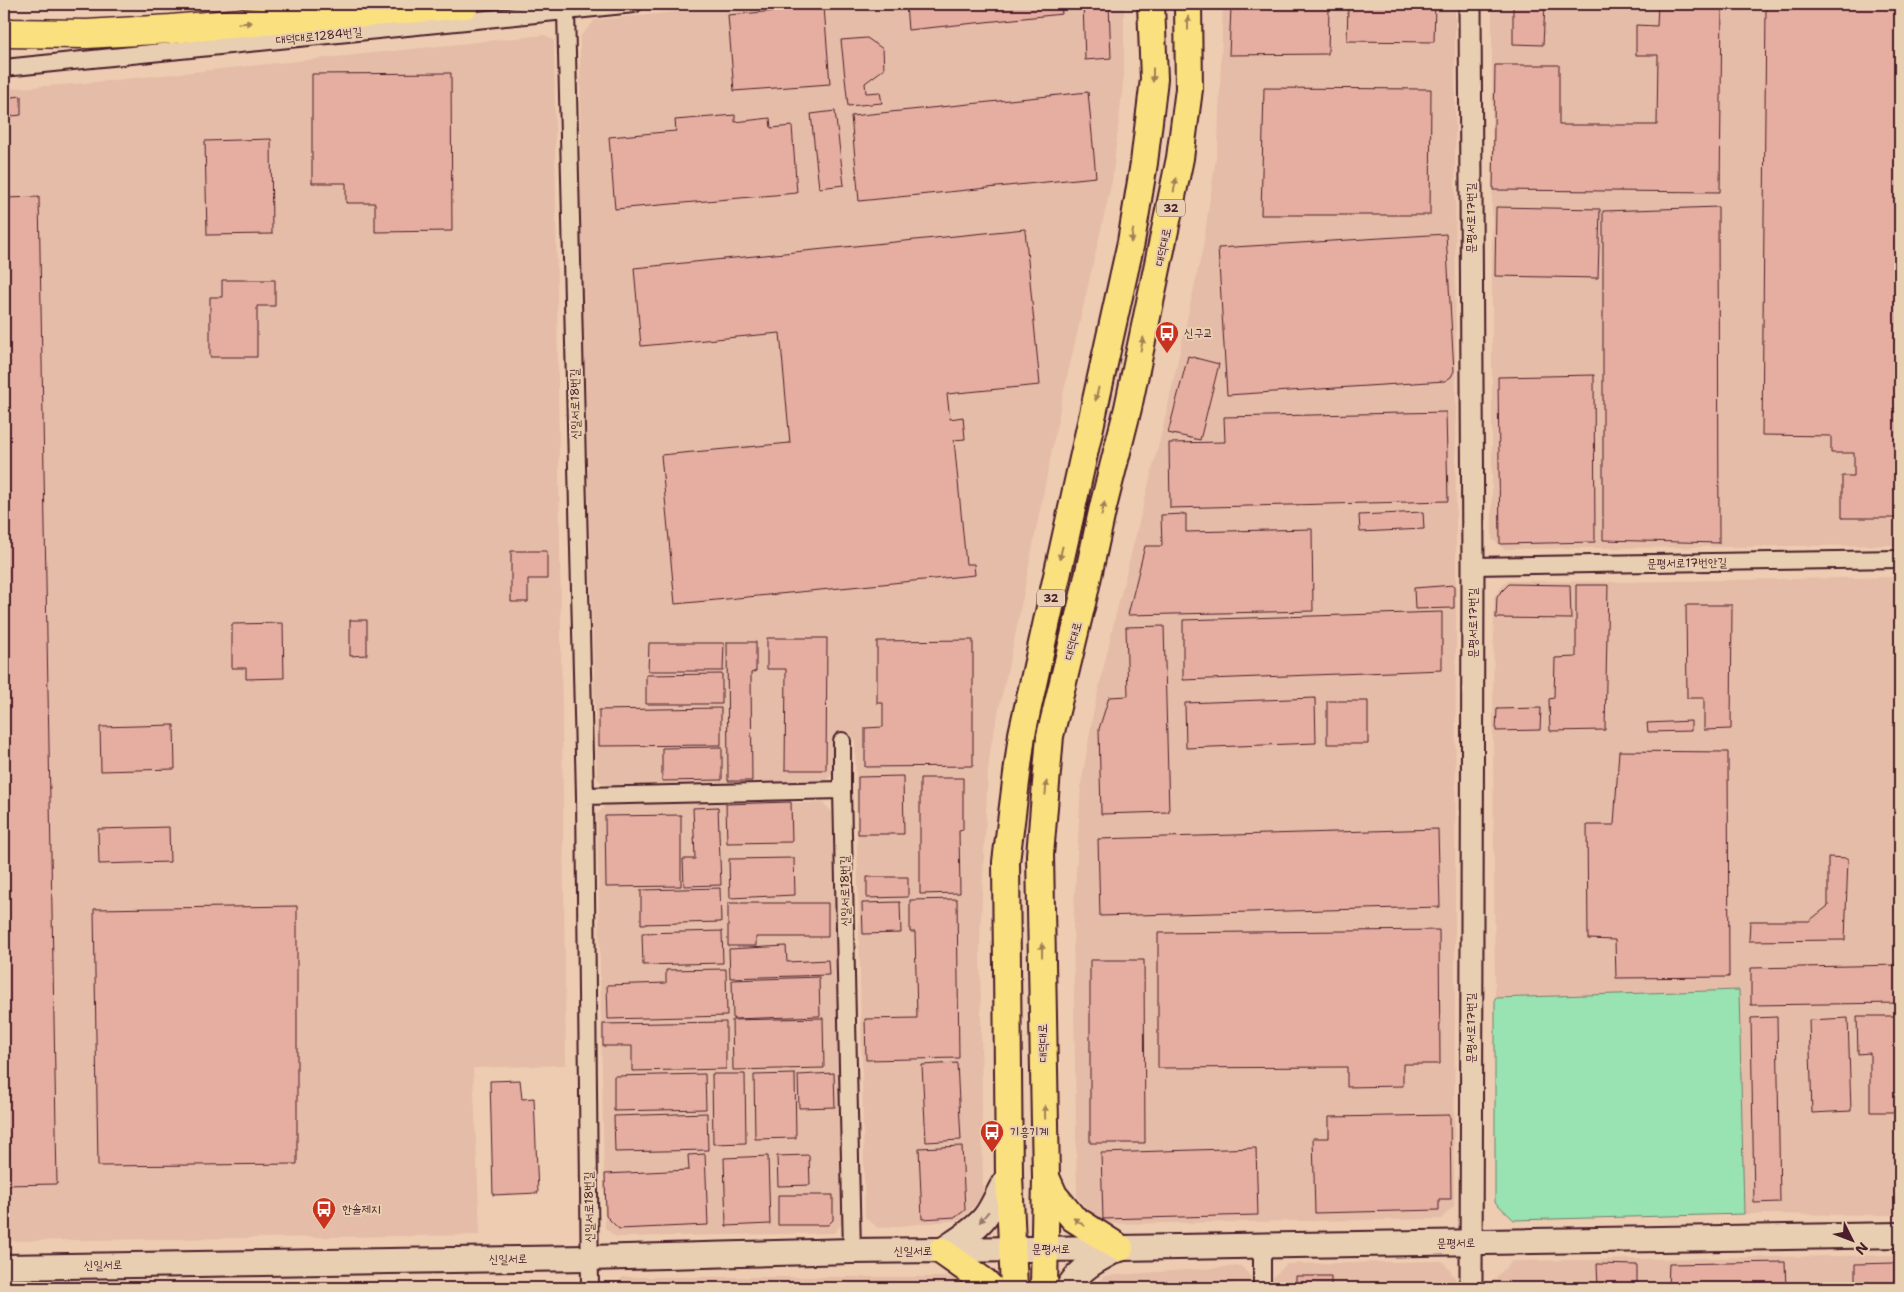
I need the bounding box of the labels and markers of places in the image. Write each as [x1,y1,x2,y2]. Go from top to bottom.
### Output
bus stop icon: 신구교 [1154,320,1180,354]
place label: 신구교 [1184,325,1213,341]
bus stop icon: 기흥기계 [979,1119,1005,1153]
place label: 기흥기계 [1010,1124,1049,1140]
bus stop icon: 한솔제지 [311,1196,337,1230]
place label: 한솔제지 [342,1201,381,1217]

